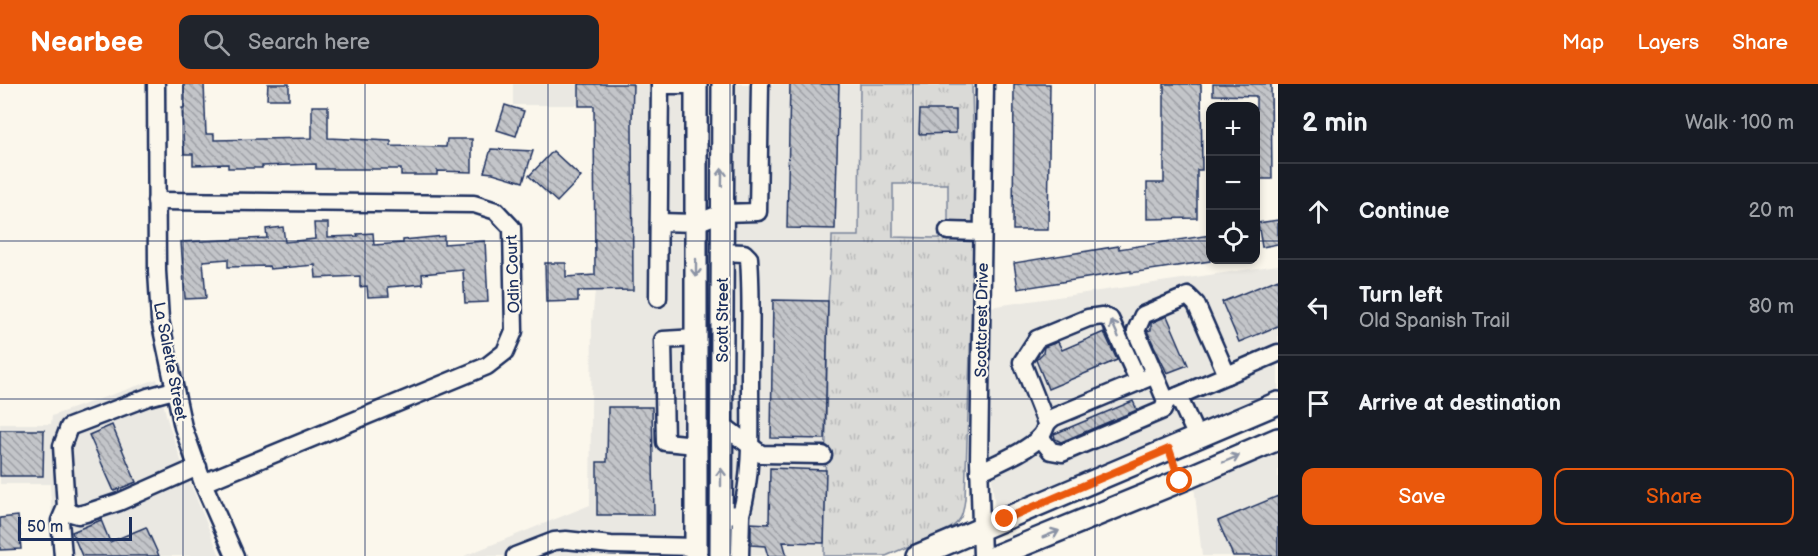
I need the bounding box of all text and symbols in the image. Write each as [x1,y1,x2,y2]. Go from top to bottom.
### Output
search box [179,15,599,69]
text: Nearbee [30,26,143,59]
icon: search [200,26,233,59]
text: Search here [248,29,370,56]
text: Map [1562,30,1604,55]
text: Layers [1637,30,1699,55]
text: Share [1732,30,1788,55]
map controls [1206,102,1260,264]
button: + [1206,102,1260,156]
text: 2 min [1302,108,1368,139]
text: Walk · 100 m [1685,111,1794,135]
button: − [1206,156,1260,210]
one-way arrow [716,167,728,187]
icon: ahead [1302,195,1335,228]
text: Continue [1359,198,1449,225]
text: 20 m [1749,199,1794,223]
button: locate [1206,210,1260,264]
street label: Odin Court [503,234,524,313]
one-way arrow [690,258,702,278]
street label: Scottcrest Drive [972,262,993,378]
street label: Scott Street [714,277,733,362]
text: Turn left [1359,282,1443,309]
icon: left [1302,291,1335,324]
text: 80 m [1749,295,1794,319]
street label: La Salette Street [149,300,190,422]
text: Old Spanish Trail [1359,309,1510,333]
one-way arrow [1108,320,1120,338]
icon: arrive [1302,387,1335,420]
text: Arrive at destination [1359,390,1561,417]
one-way arrow [1221,453,1239,465]
one-way arrow [715,467,727,487]
route start [1166,467,1192,493]
button: Save [1302,468,1542,525]
button: Share [1554,468,1794,525]
route end [991,505,1017,531]
scale bar [18,514,132,542]
text: 50 m [27,518,63,537]
one-way arrow [1041,528,1059,539]

